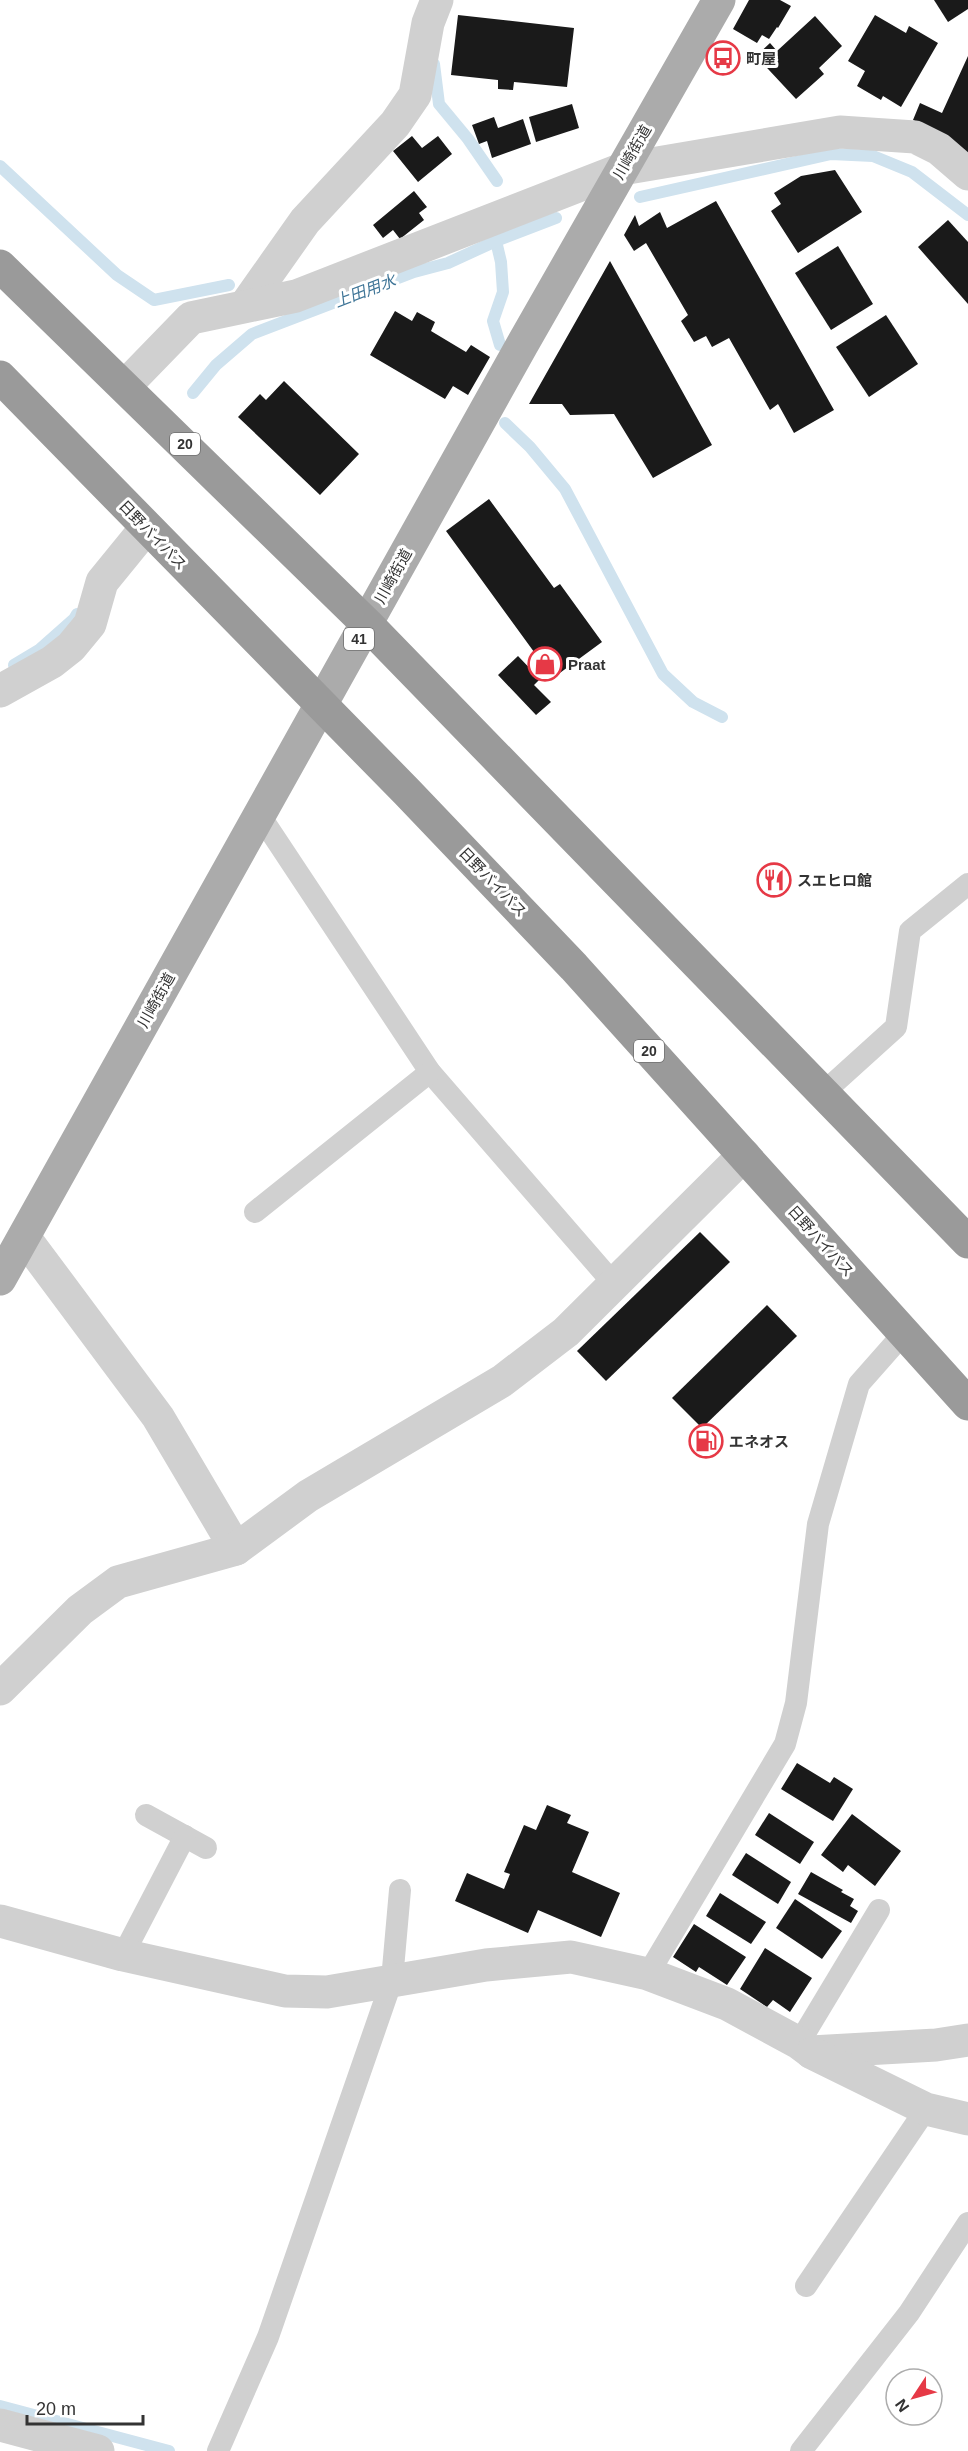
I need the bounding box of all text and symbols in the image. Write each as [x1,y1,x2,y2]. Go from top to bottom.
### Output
bus stop icon: 町屋 [705,40,741,76]
place label: 町屋 [746,50,776,67]
street label: 川崎街道 [610,122,654,182]
water label: 上田用水 [332,271,400,310]
road number: 20 [170,433,200,455]
street label: 日野バイパス [116,497,190,573]
street label: 川崎街道 [371,546,415,606]
road number: 41 [344,628,374,650]
shop icon: Praat [527,646,563,682]
place label: Praat [568,656,606,673]
street label: 日野バイパス [456,844,530,920]
restaurant icon: スエヒロ館 [756,862,792,898]
place label: スエヒロ館 [797,872,872,889]
street label: 川崎街道 [134,970,178,1030]
road number: 20 [634,1040,664,1062]
street label: 日野バイパス [785,1202,857,1280]
fuel station icon: エネオス [688,1423,724,1459]
place label: エネオス [729,1433,789,1450]
north arrow [884,2367,944,2427]
scale bar [27,2388,142,2426]
text: N [892,2396,913,2415]
text: 20 m [36,2399,76,2419]

